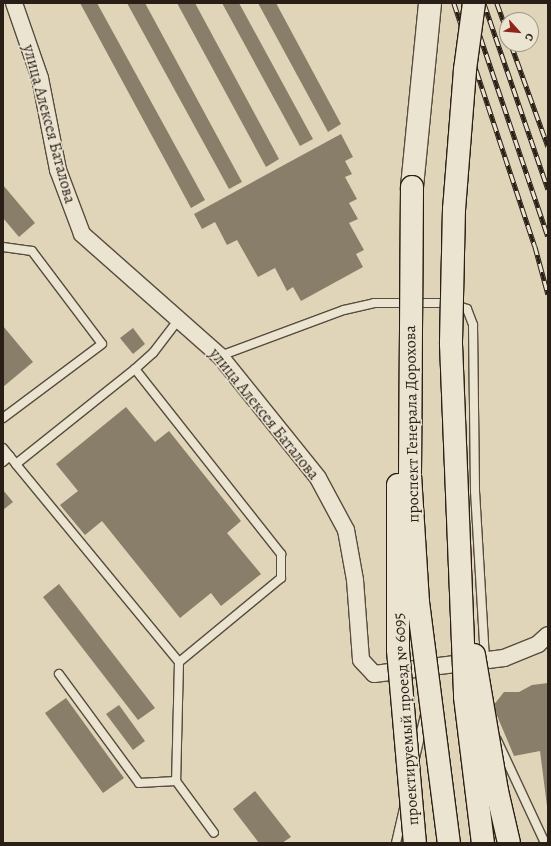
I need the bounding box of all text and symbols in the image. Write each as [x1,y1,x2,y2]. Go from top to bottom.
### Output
north arrow [499,12,539,52]
text: С [521,31,537,44]
street label: улица Алексея Баталова [19,43,79,205]
street label: проспект Генерала Дорохова [401,325,423,523]
street label: улица Алексея Баталова [205,344,323,484]
street label: проектируемый проезд № 6095 [389,612,423,826]

